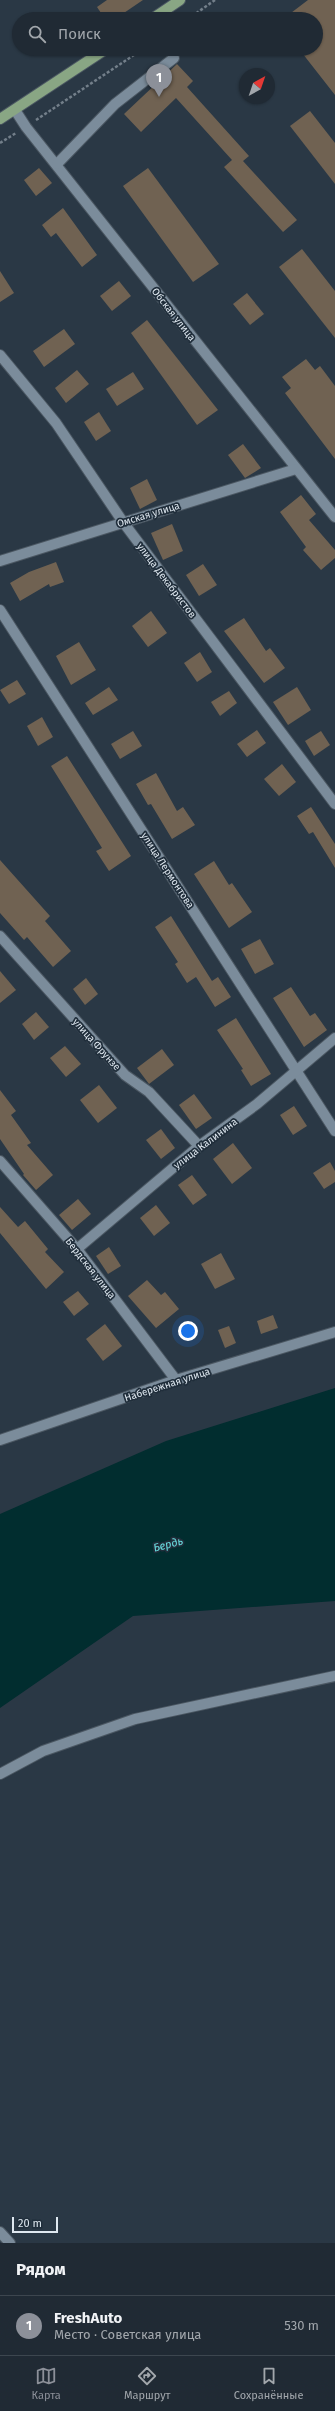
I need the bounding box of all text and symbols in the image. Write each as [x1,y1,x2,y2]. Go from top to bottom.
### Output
search box [12,12,323,56]
icon: search [26,23,48,45]
text: Поиск [58,25,101,43]
pin: 1 [146,64,172,97]
north arrow [239,68,275,104]
street label: Обская улица [149,286,198,344]
street label: Омская улица [115,500,181,530]
street label: улица Декабристов [134,541,199,621]
street label: улица Лермонтова [138,830,196,911]
street label: улица Фрунзе [70,1016,123,1073]
street label: улица Калинина [171,1116,240,1172]
street label: Бердская улица [63,1236,118,1301]
your location [178,1321,198,1341]
street label: Набережная улица [123,1365,212,1404]
water label: Бердь [152,1534,185,1555]
scale bar [12,2215,58,2234]
text: 20 m [18,2217,42,2230]
text: Рядом [16,2259,66,2280]
text: FreshAuto [54,2309,122,2327]
text: 1 [26,2318,32,2333]
text: 530 m [284,2318,319,2333]
text: Место · Советская улица [54,2327,201,2342]
tab: Карта [32,2365,61,2402]
tab: Маршрут [124,2365,171,2402]
tab: Сохранённые [234,2365,303,2402]

